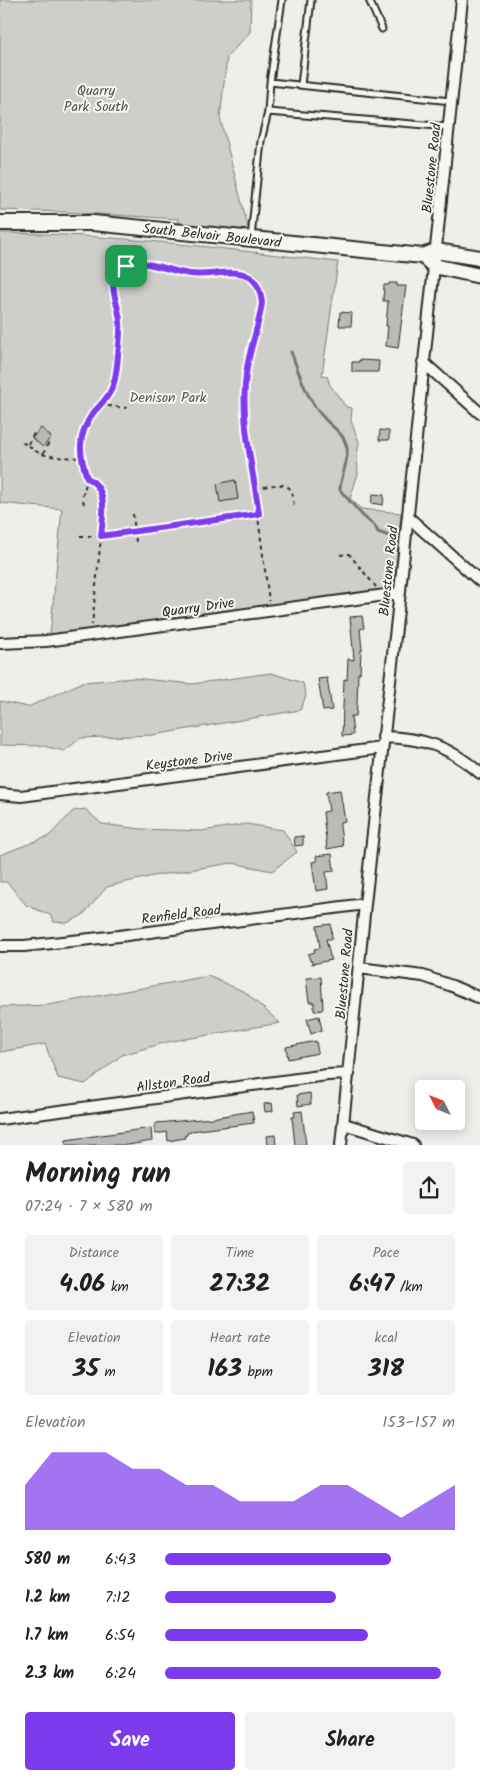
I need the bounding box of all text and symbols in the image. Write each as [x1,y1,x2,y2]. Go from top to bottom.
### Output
park label: Quarry Park South [64,80,128,118]
street label: Bluestone Road [416,121,448,214]
street label: South Belvoir Boulevard [141,218,283,254]
pin [105,245,147,287]
icon: arrive [112,252,140,280]
park label: Denison Park [130,387,207,409]
street label: Bluestone Road [373,524,405,617]
street label: Quarry Drive [160,592,236,624]
street label: Keystone Drive [144,745,235,777]
street label: Renfield Road [140,899,223,931]
street label: Bluestone Road [330,927,360,1020]
street label: Allston Road [135,1067,212,1099]
north arrow [415,1080,465,1130]
map controls [415,1080,465,1130]
text: Morning run [25,1152,171,1197]
button: share [403,1162,455,1214]
text: 07:24 · 7 × 580 m [25,1194,152,1219]
text: Distance [69,1242,119,1264]
text: Time [226,1242,254,1264]
text: Pace [373,1242,399,1264]
text: 4.06 [59,1264,105,1304]
text: 27:32 [210,1264,270,1304]
text: 6:47 [349,1264,394,1304]
text: km [105,1276,129,1298]
text: /km [394,1276,423,1298]
text: Elevation [68,1327,120,1349]
text: Heart rate [210,1327,270,1349]
text: kcal [375,1327,397,1349]
text: 35 [72,1349,99,1389]
text: 163 [207,1349,242,1389]
text: 318 [368,1349,404,1389]
text: m [99,1361,116,1383]
text: bpm [242,1361,273,1383]
text: Elevation [25,1410,86,1435]
text: 153–157 m [382,1410,455,1435]
text: 580 m [25,1547,70,1572]
text: 6:43 [105,1547,136,1572]
text: 1.2 km [25,1585,70,1610]
text: 7:12 [105,1585,131,1610]
text: 1.7 km [25,1623,68,1648]
text: 6:54 [105,1623,135,1648]
text: 2.3 km [25,1661,74,1686]
text: 6:24 [105,1661,136,1686]
button: Save [25,1712,235,1770]
button: Share [245,1712,455,1770]

